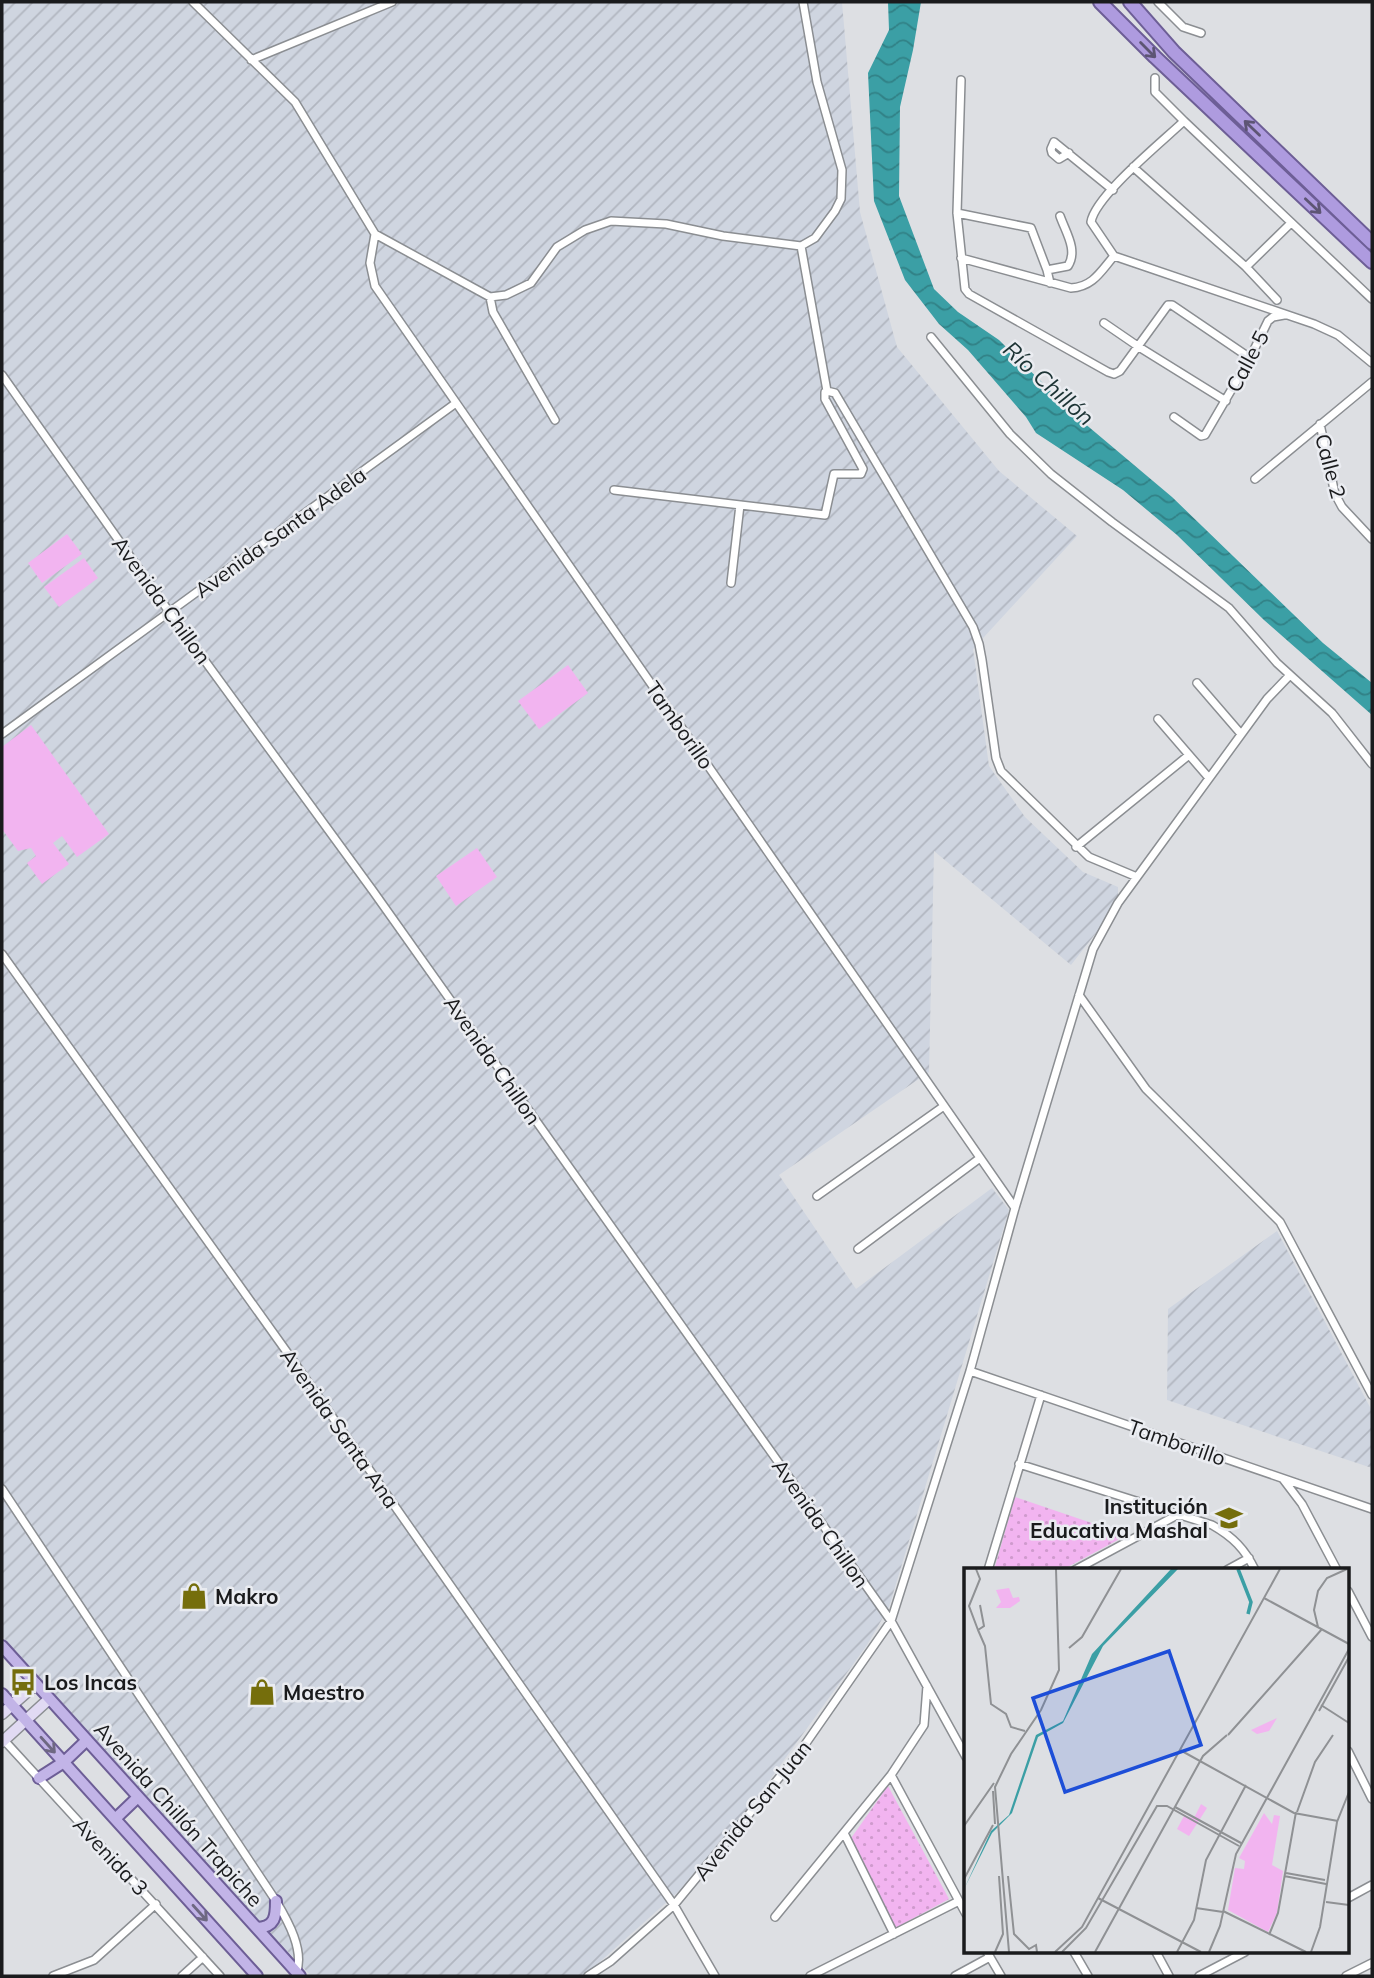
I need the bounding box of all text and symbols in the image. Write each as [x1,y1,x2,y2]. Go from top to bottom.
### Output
one-way arrow [1139,41,1156,58]
one-way arrow [1244,119,1261,136]
one-way arrow [1304,198,1321,215]
street label: Calle 5 [1220,326,1274,396]
water label: Río Chillón [997,334,1101,432]
street label: Calle 2 [1310,431,1352,501]
street label: Avenida Santa Adela [189,461,371,603]
street label: Avenida Chillon [107,531,217,669]
street label: Tamborillo [640,676,720,774]
street label: Avenida Chillon [439,991,547,1129]
street label: Avenida Santa Ana [275,1343,405,1513]
street label: Tamborillo [1125,1413,1229,1471]
street label: Avenida Chillon [767,1454,875,1592]
place label: Institución Educativa Mashal [1030,1493,1208,1543]
school or university icon: Institución Educativa Mashal [1214,1503,1244,1533]
inset map [964,1568,1350,1954]
shop icon: Makro [179,1581,209,1611]
place label: Makro [215,1583,278,1609]
bus stop icon: Los Incas [8,1667,38,1697]
place label: Los Incas [44,1669,137,1695]
shop icon: Maestro [247,1677,277,1707]
place label: Maestro [283,1679,365,1705]
street label: Avenida Chillón Trapiche [89,1716,269,1912]
street label: Avenida San Juan [688,1735,816,1885]
one-way arrow [39,1736,56,1753]
street label: Avenida 3 [68,1811,154,1901]
one-way arrow [192,1904,208,1922]

